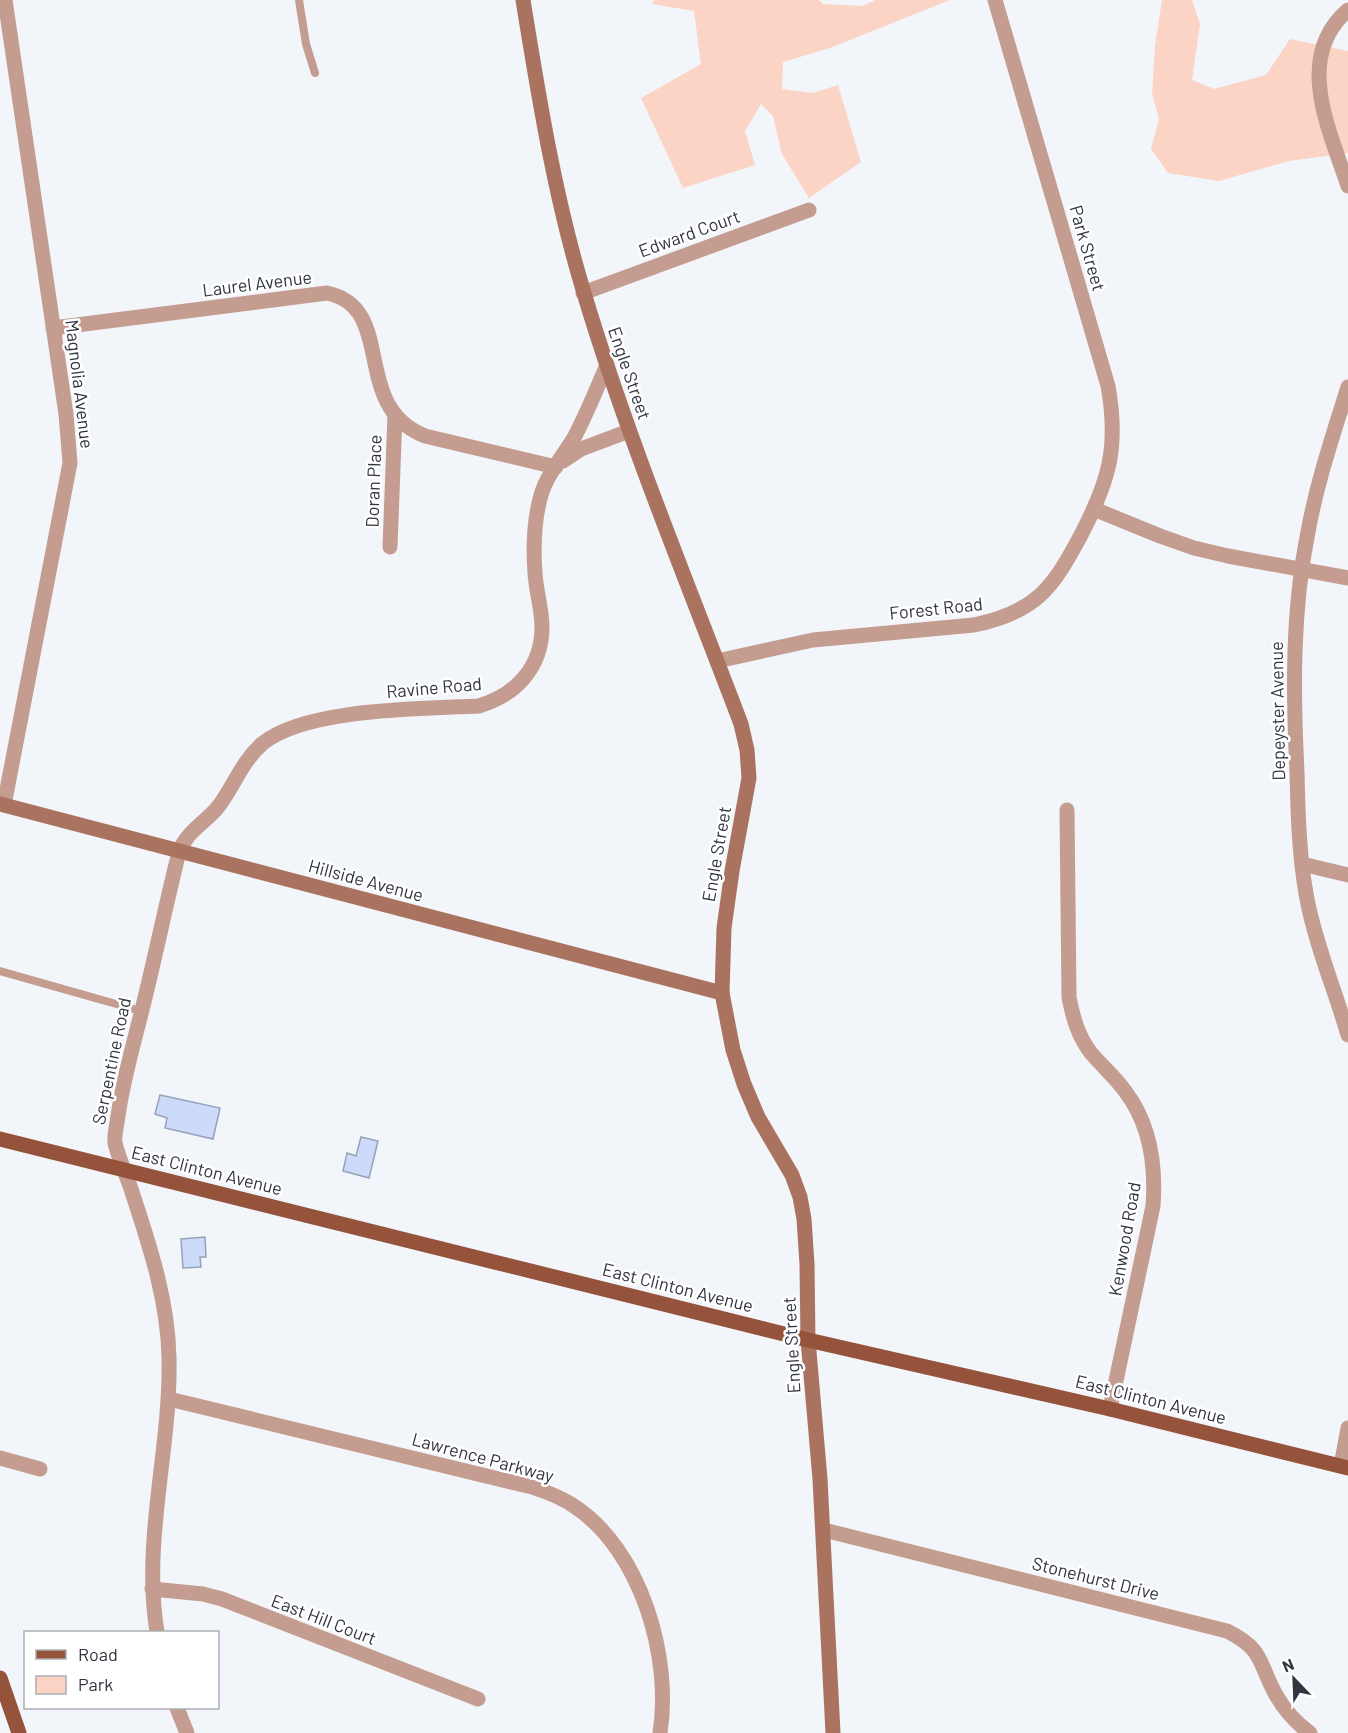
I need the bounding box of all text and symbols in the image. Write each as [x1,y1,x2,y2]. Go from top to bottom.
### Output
street label: Park Street [1065,203,1111,293]
street label: Edward Court [635,204,743,262]
street label: Laurel Avenue [201,265,313,301]
street label: Magnolia Avenue [61,318,99,450]
street label: Engle Street [604,324,656,422]
street label: Doran Place [360,434,386,528]
street label: Forest Road [888,592,984,624]
street label: Depeyster Avenue [1265,641,1289,781]
street label: Ravine Road [385,672,483,702]
street label: Engle Street [697,804,735,904]
street label: Hillside Avenue [306,854,426,906]
street label: Serpentine Road [87,995,135,1127]
street label: East Clinton Avenue [129,1141,285,1199]
street label: Kenwood Road [1103,1180,1145,1298]
street label: East Clinton Avenue [600,1258,756,1316]
street label: Engle Street [777,1296,805,1394]
street label: East Clinton Avenue [1073,1370,1229,1428]
street label: Lawrence Parkway [410,1427,556,1487]
street label: Stonehurst Drive [1030,1552,1162,1604]
street label: East Hill Court [268,1589,380,1649]
legend [24,1631,219,1709]
text: Road [78,1643,118,1665]
north arrow [1264,1649,1324,1709]
text: N [1279,1654,1297,1676]
text: Park [78,1673,113,1695]

